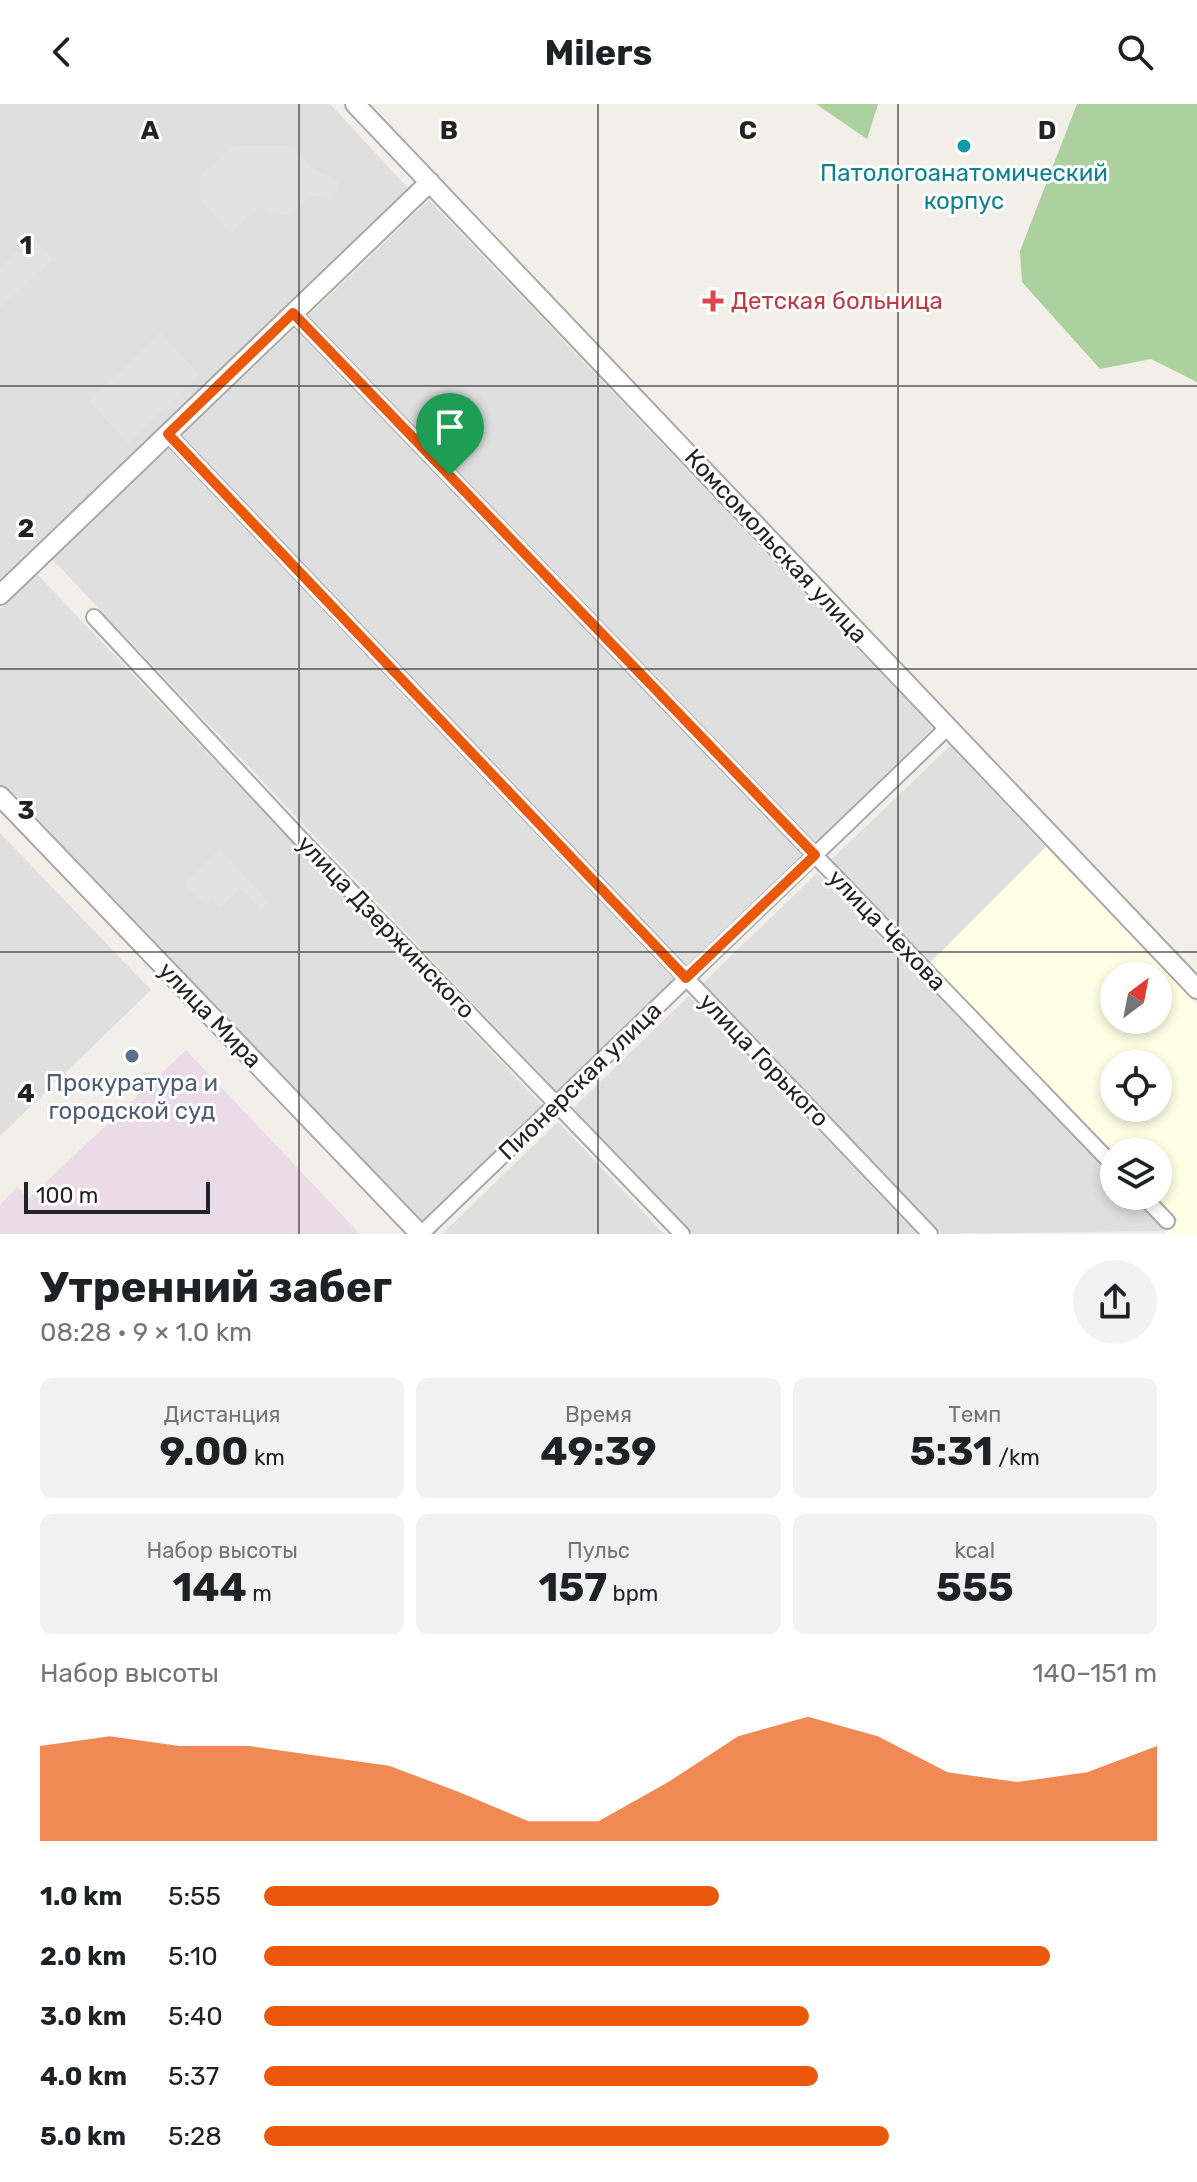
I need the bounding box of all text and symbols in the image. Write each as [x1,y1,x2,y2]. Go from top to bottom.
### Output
icon: back [40,30,84,74]
icon: search [1113,30,1157,74]
text: Milers [544,31,653,74]
text: A [141,115,160,146]
text: B [440,115,458,146]
text: C [739,115,757,146]
text: D [1038,115,1056,146]
marker: Патологоанатомический корпус [955,137,973,155]
place label: Патологоанатомический корпус [820,159,1108,215]
text: 1 [20,230,32,261]
place label: Детская больница [731,287,943,315]
marker: Детская больница [702,290,724,312]
pin [416,393,484,475]
icon: arrive [428,405,472,449]
street label: Комсомольская улица [679,443,873,649]
text: 2 [18,513,34,544]
text: 3 [17,795,35,826]
street label: улица Дзержинского [291,830,481,1024]
street label: улица Чехова [822,864,952,996]
street label: улица Мира [153,956,267,1074]
north arrow [1100,962,1172,1034]
map controls [1100,962,1172,1210]
street label: улица Горького [693,988,835,1132]
street label: Пионерская улица [493,996,667,1166]
marker: Прокуратура и городской суд [123,1047,141,1065]
button: locate [1100,1050,1172,1122]
place label: Прокуратура и городской суд [46,1069,218,1125]
text: 4 [17,1078,35,1109]
button: layers [1100,1138,1172,1210]
scale bar [24,1178,210,1214]
text: 100 m [36,1182,98,1209]
button: share [1073,1260,1157,1344]
text: Утренний забег [40,1261,392,1313]
text: 08:28 · 9 × 1.0 km [40,1317,252,1348]
text: Дистанция [164,1401,281,1428]
text: Время [565,1401,632,1428]
text: Темп [948,1401,1001,1428]
text: 9.00 [159,1428,249,1475]
text: 49:39 [540,1428,657,1475]
text: 5:31 [910,1428,993,1475]
text: km [249,1444,285,1471]
text: /km [993,1444,1040,1471]
text: Набор высоты [147,1537,298,1564]
text: Пульс [567,1537,630,1564]
text: kcal [955,1537,995,1564]
text: 144 [172,1564,247,1611]
text: 157 [539,1564,607,1611]
text: 555 [936,1564,1014,1611]
text: m [247,1580,272,1607]
text: bpm [607,1580,658,1607]
text: Набор высоты [40,1658,219,1689]
text: 140–151 m [1032,1658,1157,1689]
text: 1.0 km [40,1881,122,1912]
text: 5:55 [168,1881,221,1912]
text: 2.0 km [40,1941,126,1972]
text: 5:10 [168,1941,218,1972]
text: 3.0 km [40,2001,127,2032]
text: 5:40 [168,2001,223,2032]
text: 4.0 km [40,2061,127,2092]
text: 5:37 [168,2061,219,2092]
text: 5.0 km [40,2121,126,2152]
text: 5:28 [168,2121,222,2152]

